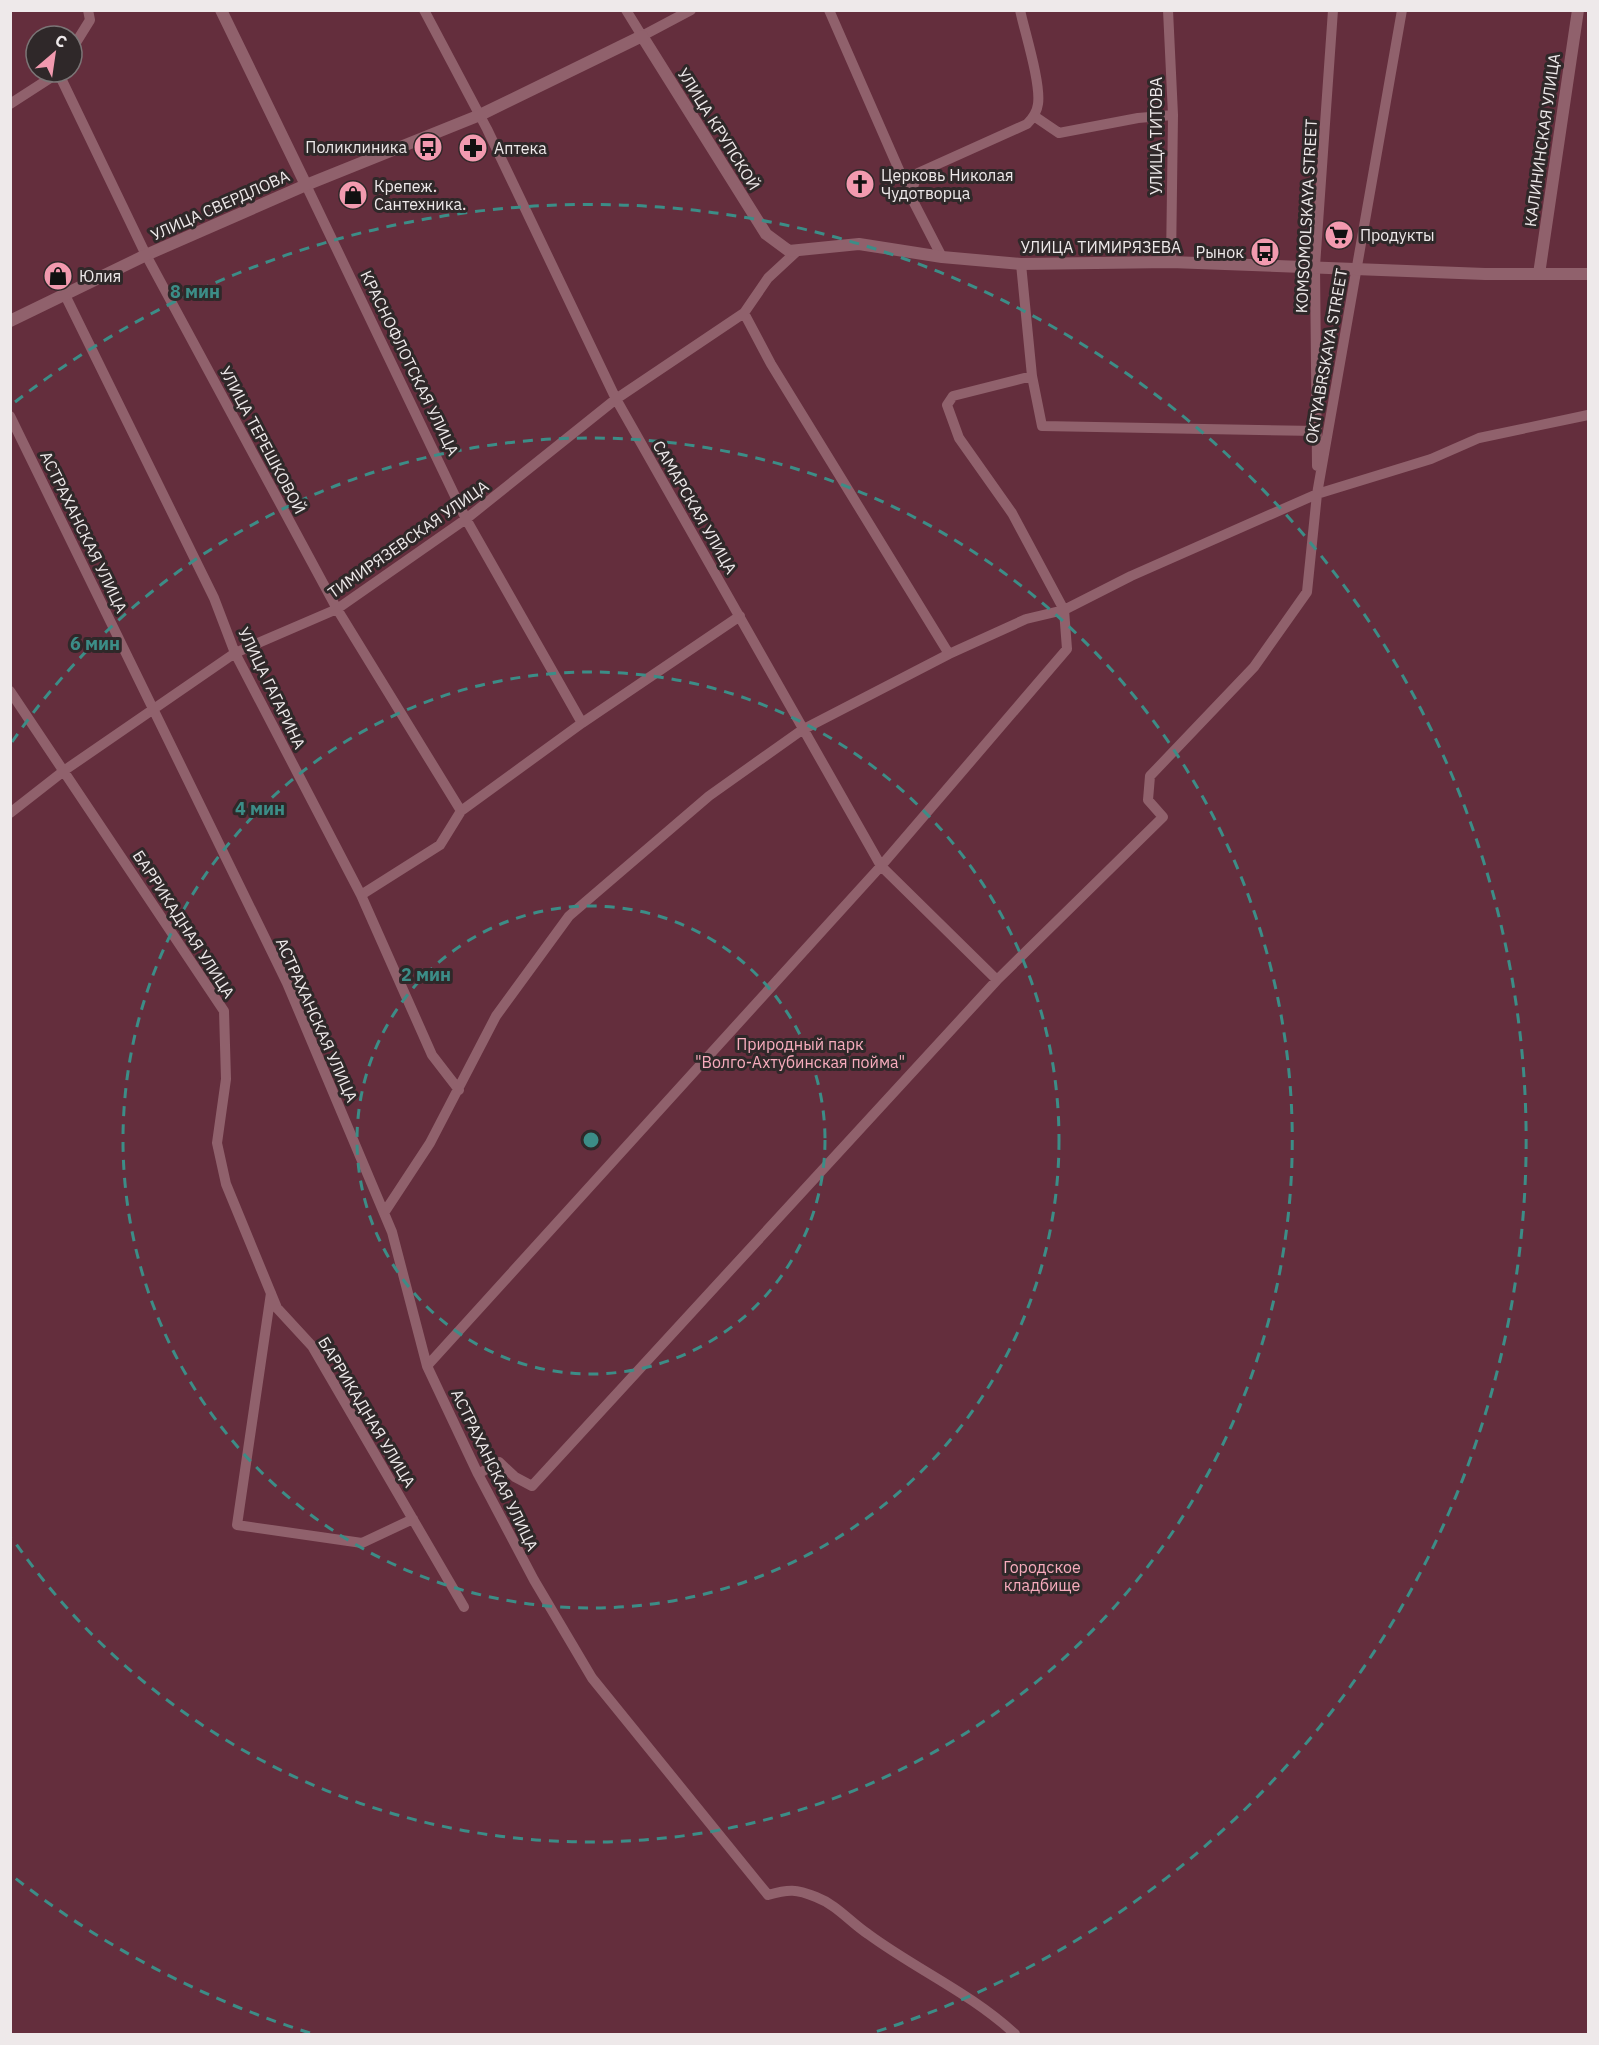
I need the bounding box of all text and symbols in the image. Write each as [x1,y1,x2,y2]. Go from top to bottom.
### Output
north arrow [24,24,84,84]
text: С [52,30,71,52]
street label: КАЛИНИНСКАЯ УЛИЦА [1520,52,1564,228]
street label: УЛИЦА КРУПСКОЙ [673,64,765,194]
street label: УЛИЦА ТИТОВА [1146,77,1166,195]
street label: KOMSOMOLSKAYA STREET [1291,118,1321,314]
bus stop icon: Поликлиника [412,131,444,163]
pharmacy icon: Аптека [457,132,489,164]
place label: Поликлиника [305,137,407,157]
place label: Аптека [494,138,547,158]
street label: УЛИЦА СВЕРДЛОВА [148,165,292,245]
place label: Церковь Николая Чудотворца [881,165,1014,203]
church icon: Церковь Николая Чудотворца [844,168,876,200]
place label: Крепеж. Сантехника. [374,176,466,214]
shop icon: Крепеж. Сантехника. [337,179,369,211]
supermarket icon: Продукты [1323,219,1355,251]
place label: Продукты [1360,225,1435,245]
bus stop icon: Рынок [1249,236,1281,268]
street label: УЛИЦА ТИМИРЯЗЕВА [1021,237,1181,257]
place label: Рынок [1196,242,1244,262]
shop icon: Юлия [42,260,74,292]
place label: Юлия [79,266,121,286]
street label: КРАСНОФЛОТСКАЯ УЛИЦА [356,267,464,459]
street label: OKTYABRSKAYA STREET [1301,267,1351,445]
text: 8 мин [170,280,220,303]
street label: УЛИЦА ТЕРЕШКОВОЙ [216,363,310,517]
street label: САМАРСКАЯ УЛИЦА [649,437,741,577]
street label: АСТРАХАНСКАЯ УЛИЦА [36,448,132,616]
street label: ТИМИРЯЗЕВСКАЯ УЛИЦА [324,476,492,602]
street label: УЛИЦА ГАГАРИНА [234,624,310,752]
text: 6 мин [70,632,120,655]
text: 4 мин [235,797,285,820]
street label: БАРРИКАДНАЯ УЛИЦА [129,846,239,1002]
street label: АСТРАХАНСКАЯ УЛИЦА [272,935,362,1105]
text: 2 мин [401,963,451,986]
park label: Природный парк "Волго-Ахтубинская пойма" [695,1034,905,1072]
centre of rings [581,1130,601,1150]
street label: БАРРИКАДНАЯ УЛИЦА [314,1333,420,1491]
street label: АСТРАХАНСКАЯ УЛИЦА [447,1386,543,1554]
park label: Городское кладбище [1003,1557,1081,1595]

